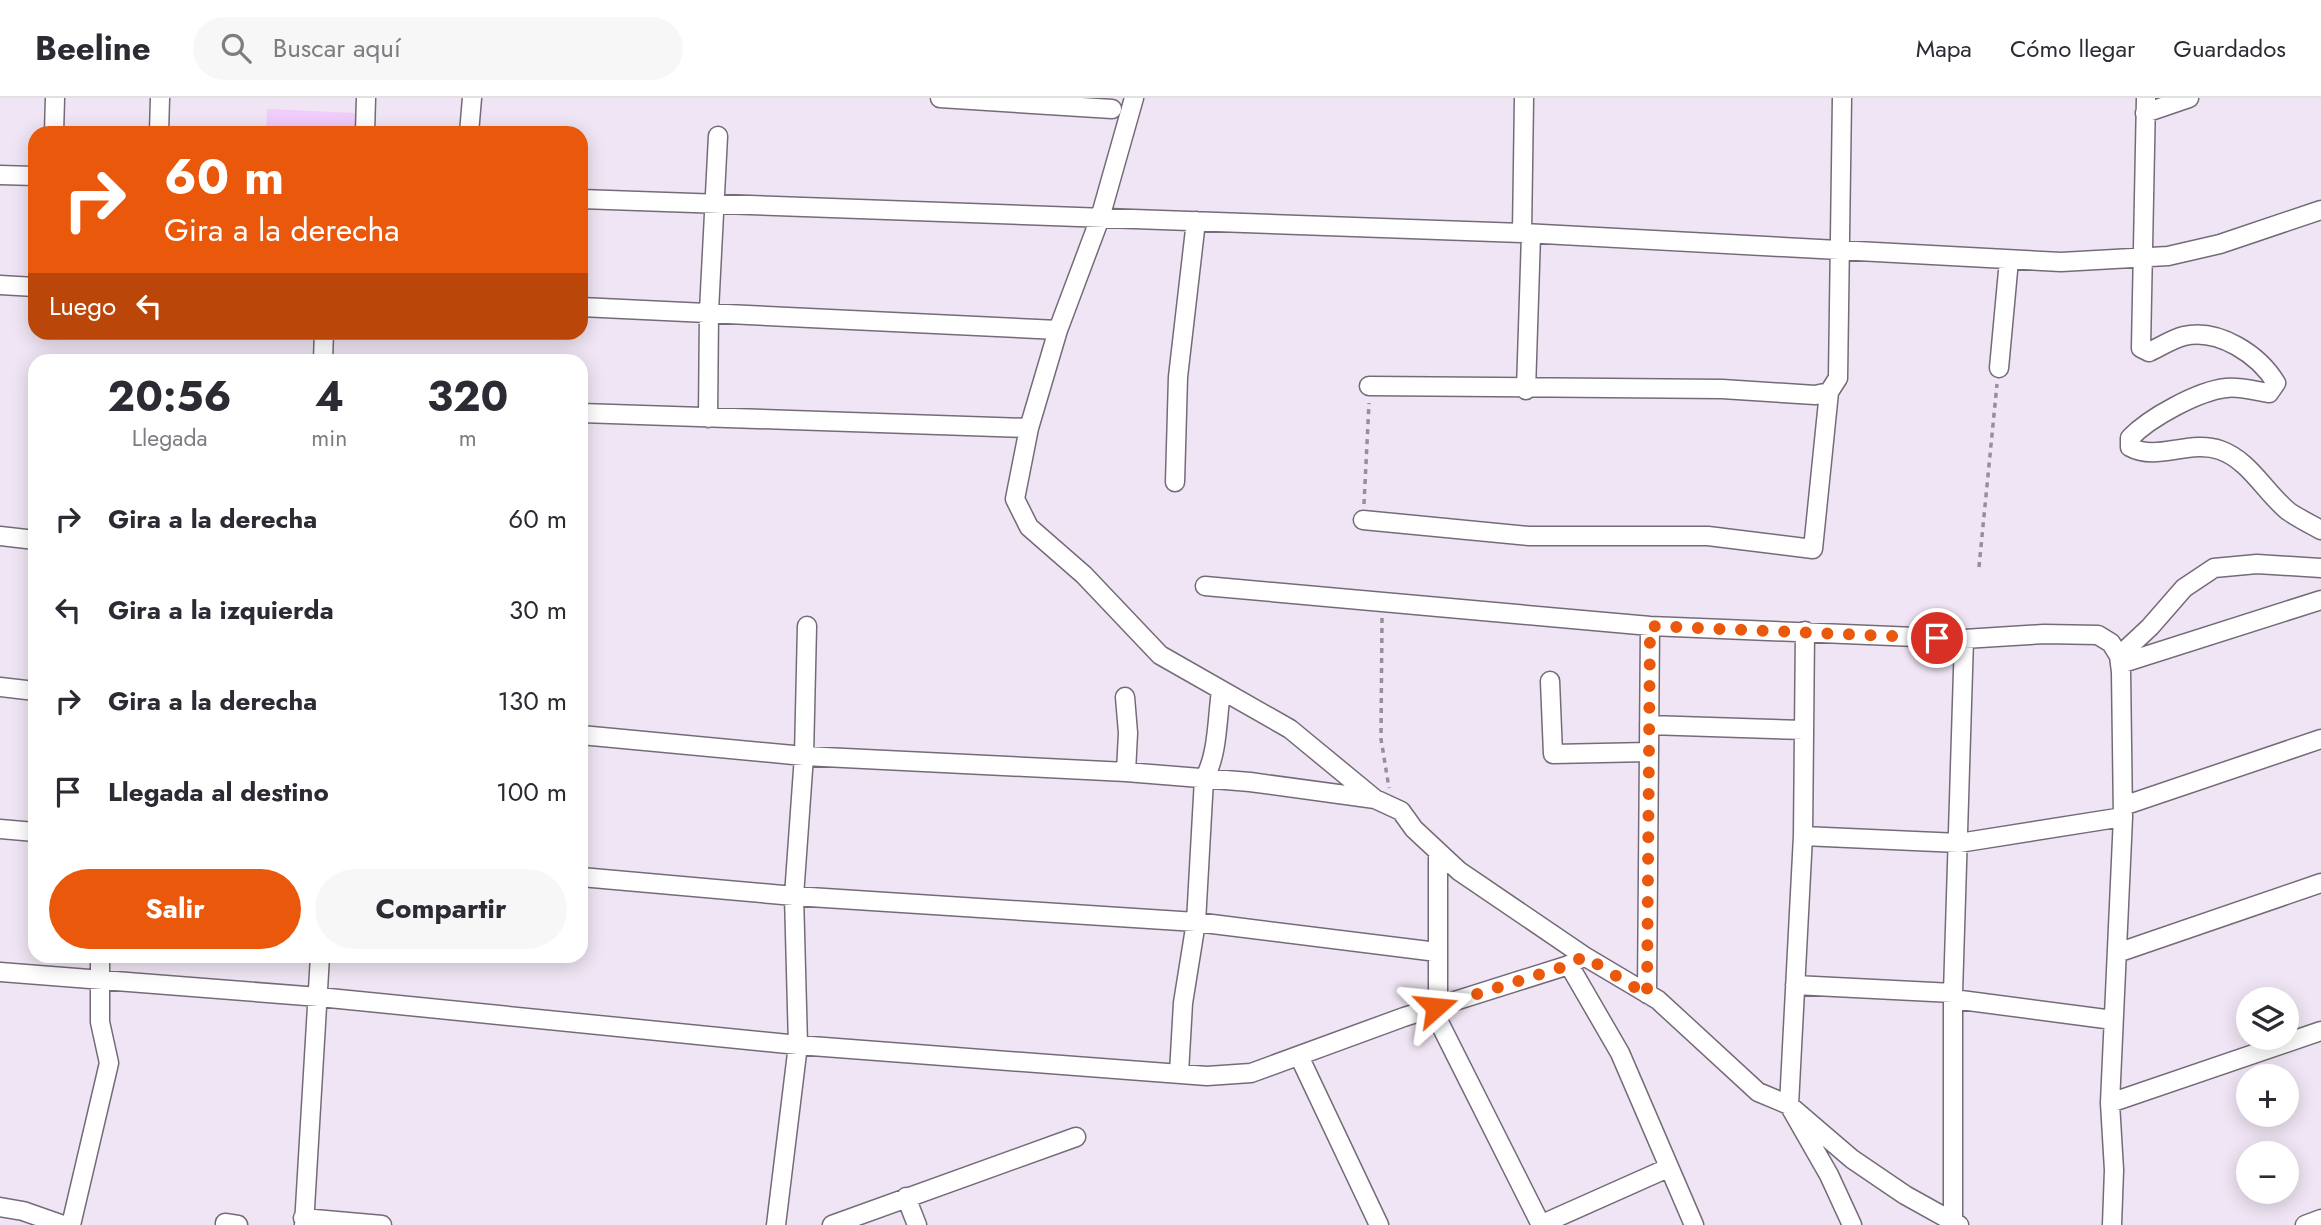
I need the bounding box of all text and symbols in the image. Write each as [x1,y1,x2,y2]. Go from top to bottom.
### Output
search box [193,17,683,80]
text: Beeline [35,25,151,72]
icon: search [217,29,255,67]
text: Buscar aquí [273,29,401,67]
text: Mapa [1916,31,1972,66]
text: Cómo llegar [2010,31,2135,66]
text: Guardados [2173,31,2286,66]
text: 60 m [164,142,284,212]
icon: right [49,154,140,245]
text: Gira a la derecha [164,207,400,253]
text: Luego [49,287,116,325]
icon: left [130,287,168,325]
text: 20:56 [108,366,232,427]
text: 4 [315,366,344,427]
text: 320 [427,366,508,427]
text: Llegada [132,421,208,455]
text: min [311,421,347,455]
text: m [459,421,477,455]
icon: right [49,500,87,538]
text: Gira a la derecha [108,500,317,538]
text: 60 m [508,500,567,538]
icon: left [49,591,87,629]
text: Gira a la izquierda [108,591,334,629]
text: 30 m [509,591,567,629]
pin [1907,608,1967,668]
icon: arrive [1918,619,1956,657]
icon: right [49,682,87,720]
text: Gira a la derecha [108,682,317,720]
text: 130 m [497,682,567,720]
icon: arrive [49,773,87,811]
text: Llegada al destino [108,773,329,811]
text: 100 m [496,773,567,811]
button: Salir [49,869,301,949]
button: Compartir [315,869,567,949]
position arrow [1399,970,1473,1044]
map controls [2236,987,2299,1204]
button: layers [2236,987,2299,1050]
button: + [2236,1064,2299,1127]
button: − [2236,1141,2299,1204]

